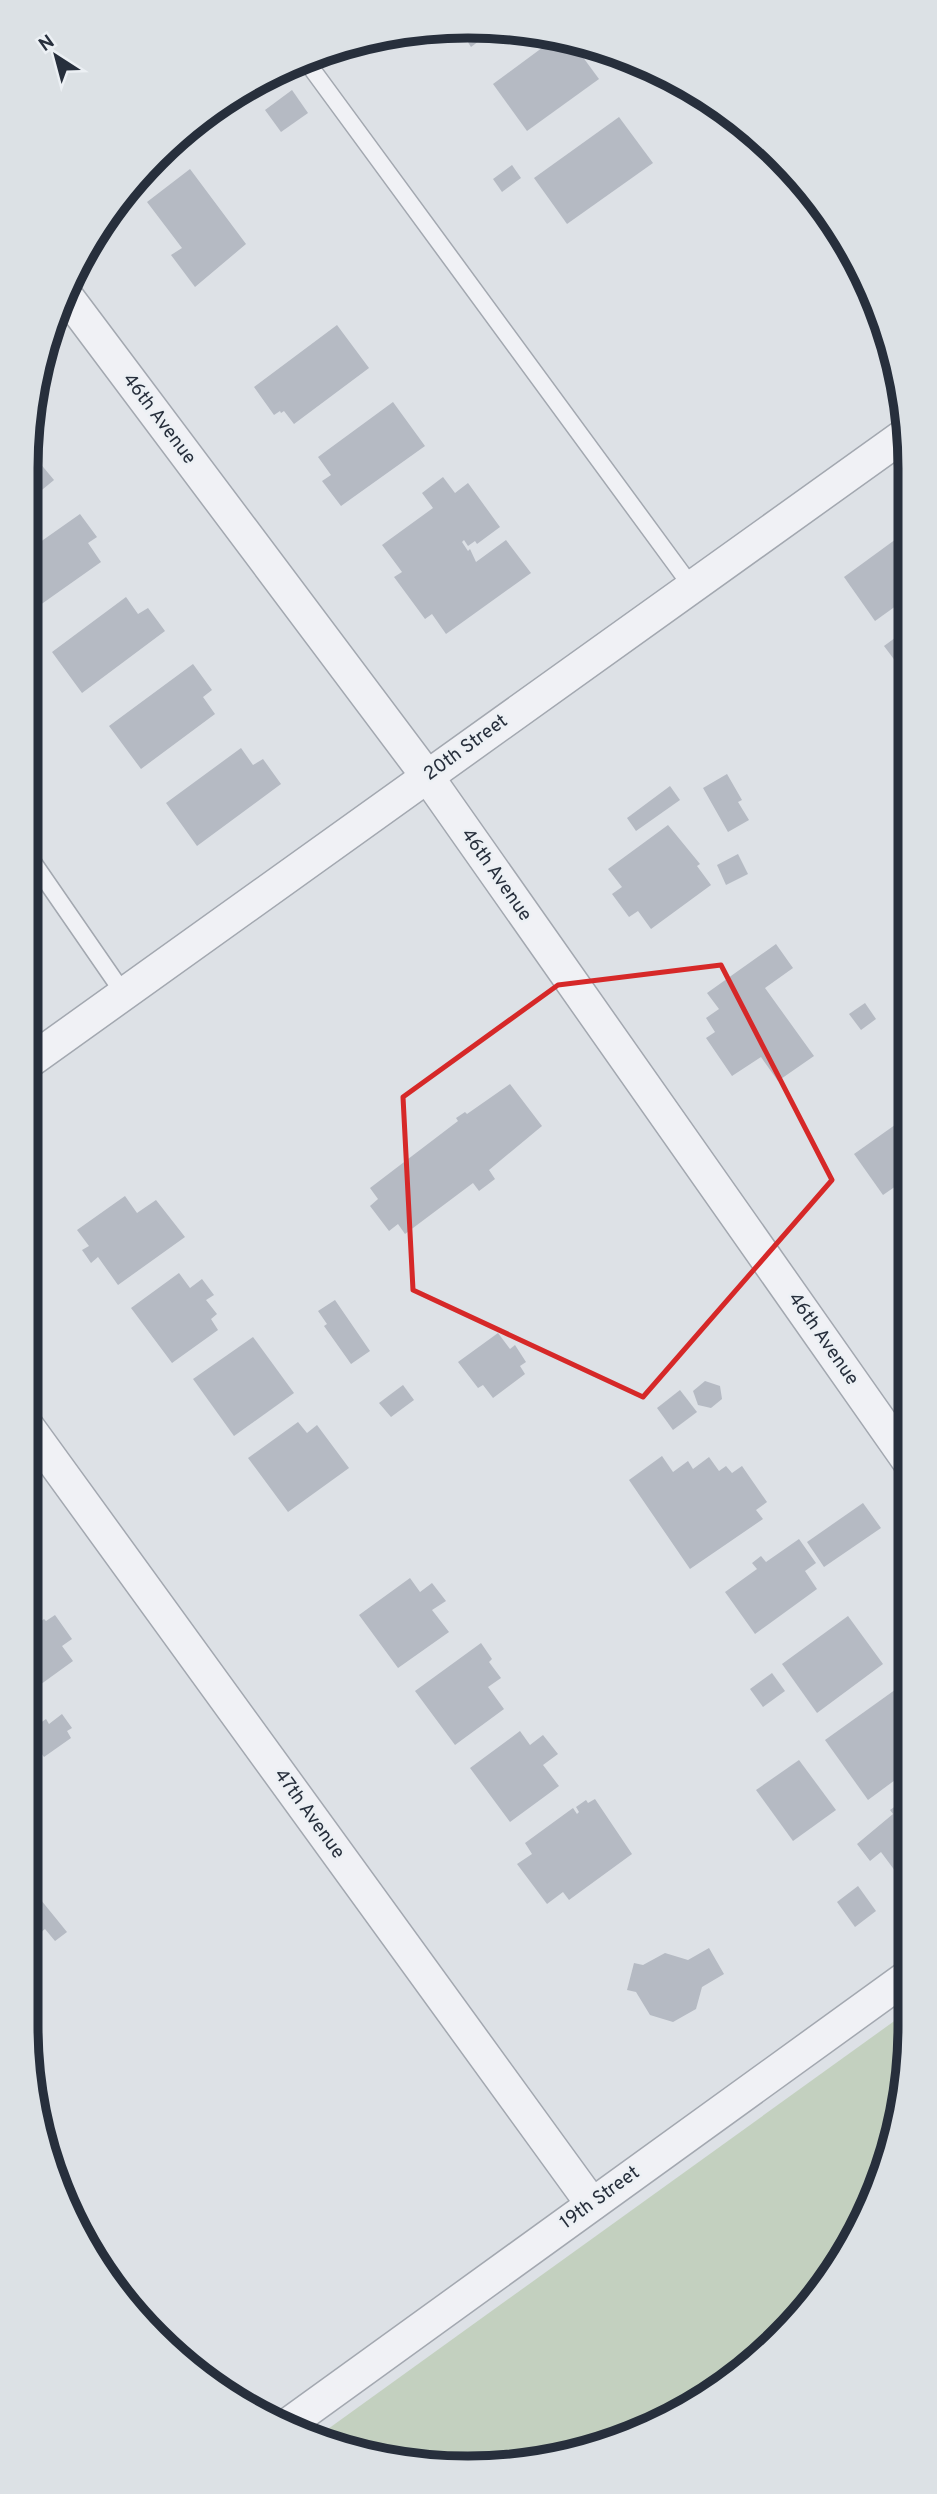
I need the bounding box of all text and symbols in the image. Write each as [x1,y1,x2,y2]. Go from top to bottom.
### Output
north arrow [21,21,91,91]
text: N [35,30,60,58]
street label: 46th Avenue [117,369,201,469]
street label: 20th Street [419,709,513,787]
street label: 46th Avenue [455,824,537,926]
street label: 46th Avenue [782,1288,864,1390]
street label: 47th Avenue [268,1764,350,1864]
street label: 19th Street [555,2161,645,2235]

